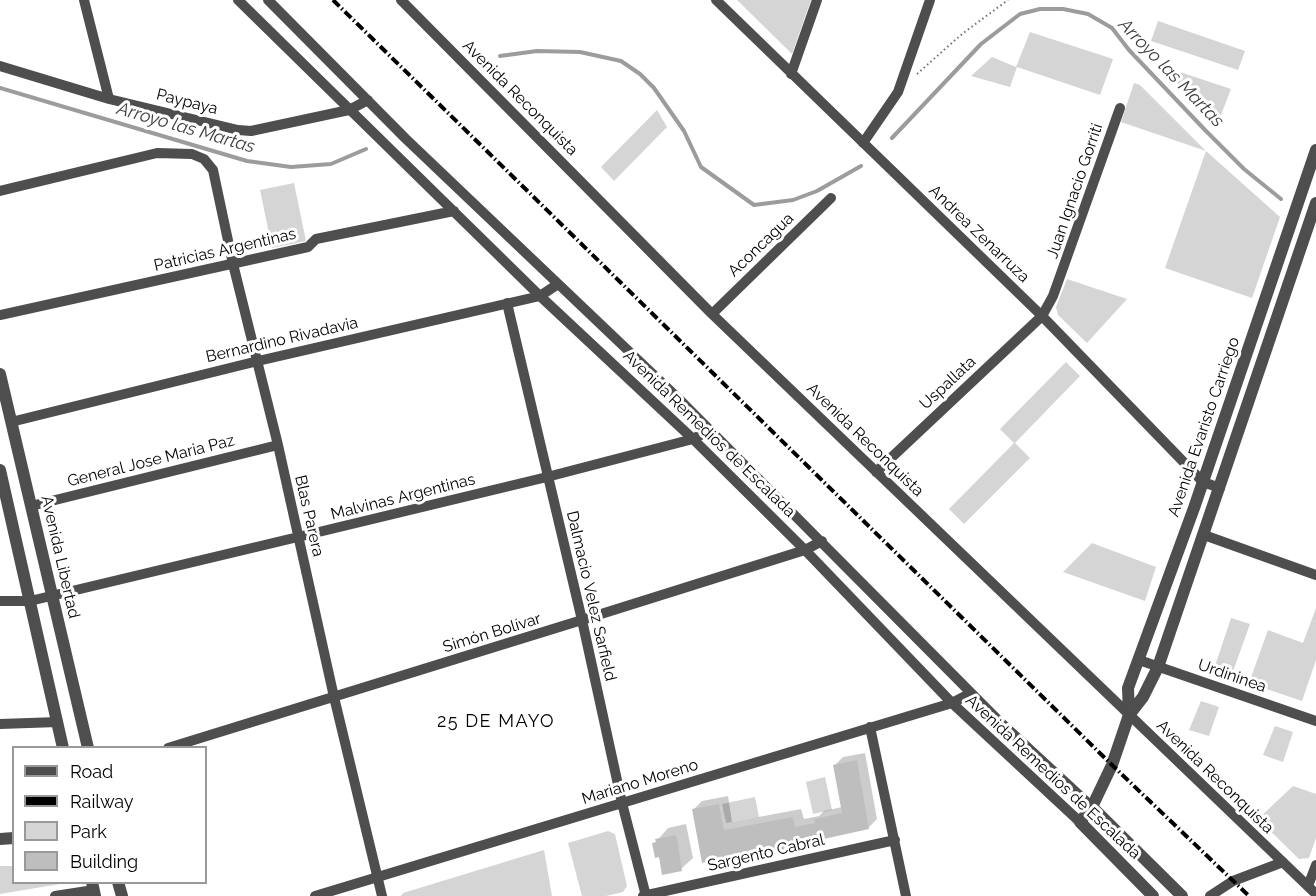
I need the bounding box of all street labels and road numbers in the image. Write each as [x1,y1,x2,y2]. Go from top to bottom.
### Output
street label: Avenida Reconquista [458,36,582,160]
street label: Paypaya [154,85,220,119]
street label: Juan Ignacio Gorriti [1043,121,1107,261]
street label: Andrea Zenarruza [925,181,1033,287]
street label: Aconcagua [724,209,798,281]
street label: Patricias Argentinas [152,224,298,276]
street label: Bernardino Rivadavia [204,313,360,367]
street label: Avenida Evaristo Carriego [1164,335,1244,519]
street label: Avenida Remedios de Escalada [619,346,799,522]
street label: Uspallata [916,352,980,414]
street label: Avenida Reconquista [802,379,928,501]
street label: General Jose Maria Paz [65,431,237,491]
street label: Malvinas Argentinas [329,470,477,524]
street label: Blas Parera [290,473,328,559]
street label: Avenida Libertad [37,494,83,620]
street label: Dalmacio Velez Sarfield [562,509,620,683]
street label: Simón Bolívar [441,609,543,657]
street label: Urdininea [1195,655,1269,697]
street label: Avenida Remedios de Escalada [962,691,1144,863]
street label: Avenida Reconquista [1152,716,1278,838]
street label: Mariano Moreno [580,755,700,809]
street label: Sargento Cabral [706,830,826,876]

